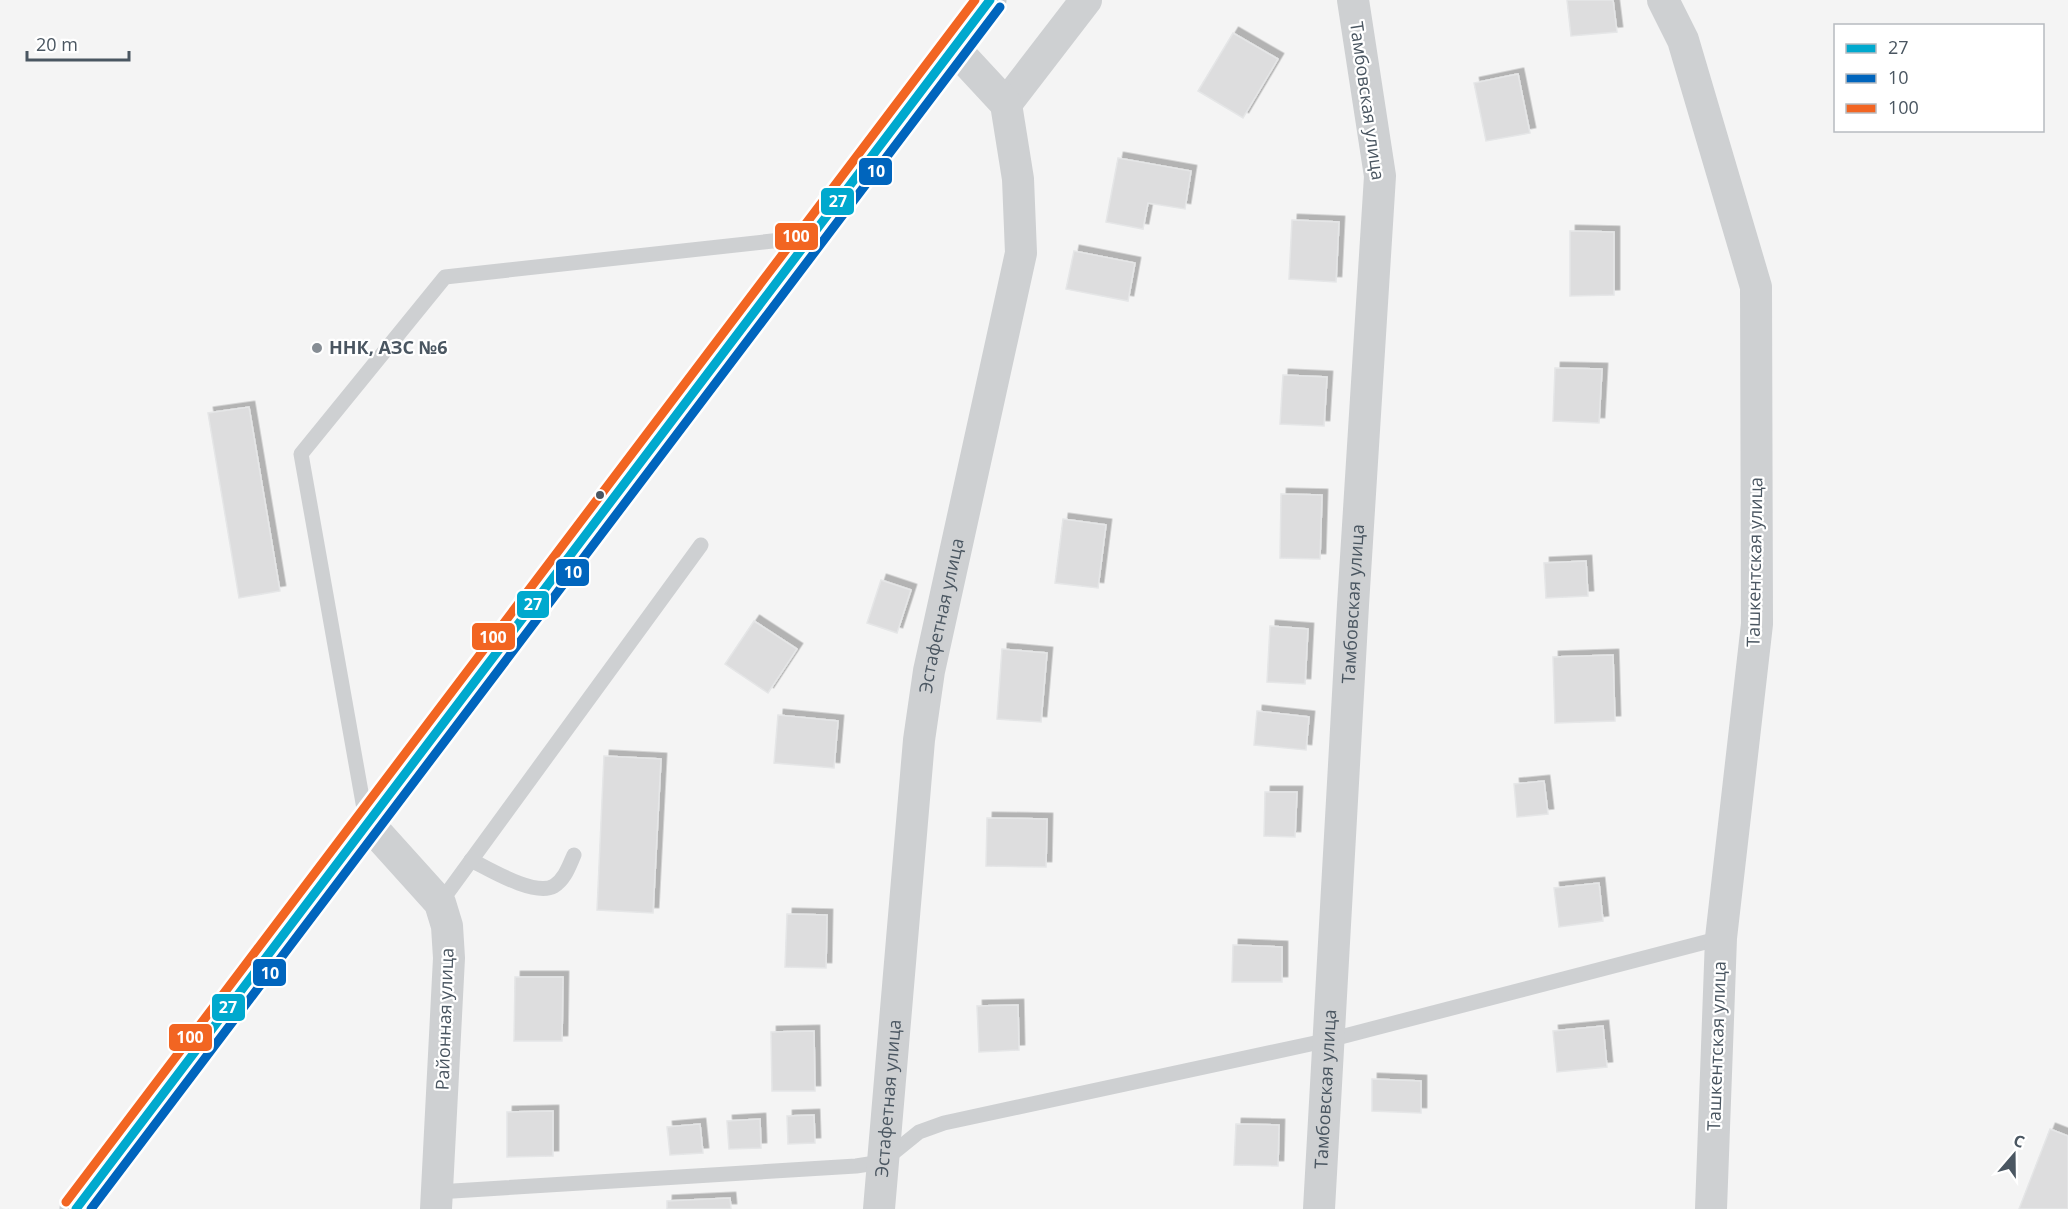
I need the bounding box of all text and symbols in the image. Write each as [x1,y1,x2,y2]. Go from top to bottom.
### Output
street label: Тамбовская улица [1345,20,1391,182]
scale bar [27,24,129,62]
legend [1834,24,2044,132]
text: 20 m [36,32,78,56]
text: 27 [1888,35,1909,59]
text: 10 [1888,65,1909,89]
text: 100 [1888,95,1919,119]
line badge: 10 [858,157,893,186]
text: 10 [867,160,885,182]
line badge: 27 [820,187,855,216]
text: 27 [829,190,847,212]
line badge: 100 [774,222,819,251]
text: 100 [782,225,810,247]
place label: ННК, АЗС №6 [329,335,447,359]
marker: ННК, АЗС №6 [310,341,324,355]
street label: Ташкентская улица [1741,477,1767,647]
unlabelled marker [594,489,606,501]
street label: Тамбовская улица [1336,523,1369,684]
street label: Эстафетная улица [913,536,969,695]
line badge: 10 [555,558,590,587]
text: 10 [564,561,582,583]
line badge: 27 [516,590,550,619]
text: 27 [524,593,542,615]
line badge: 100 [471,622,516,651]
text: 100 [479,626,507,648]
street label: Районная улица [430,947,458,1091]
line badge: 10 [252,958,287,987]
street label: Ташкентская улица [1701,961,1731,1131]
text: 10 [261,962,279,984]
line badge: 27 [211,993,246,1022]
text: 27 [219,996,237,1018]
street label: Тамбовская улица [1308,1009,1341,1170]
street label: Эстафетная улица [869,1019,906,1178]
line badge: 100 [168,1023,213,1052]
text: 100 [176,1026,204,1048]
north arrow [1984,1125,2044,1185]
text: С [2011,1129,2028,1153]

